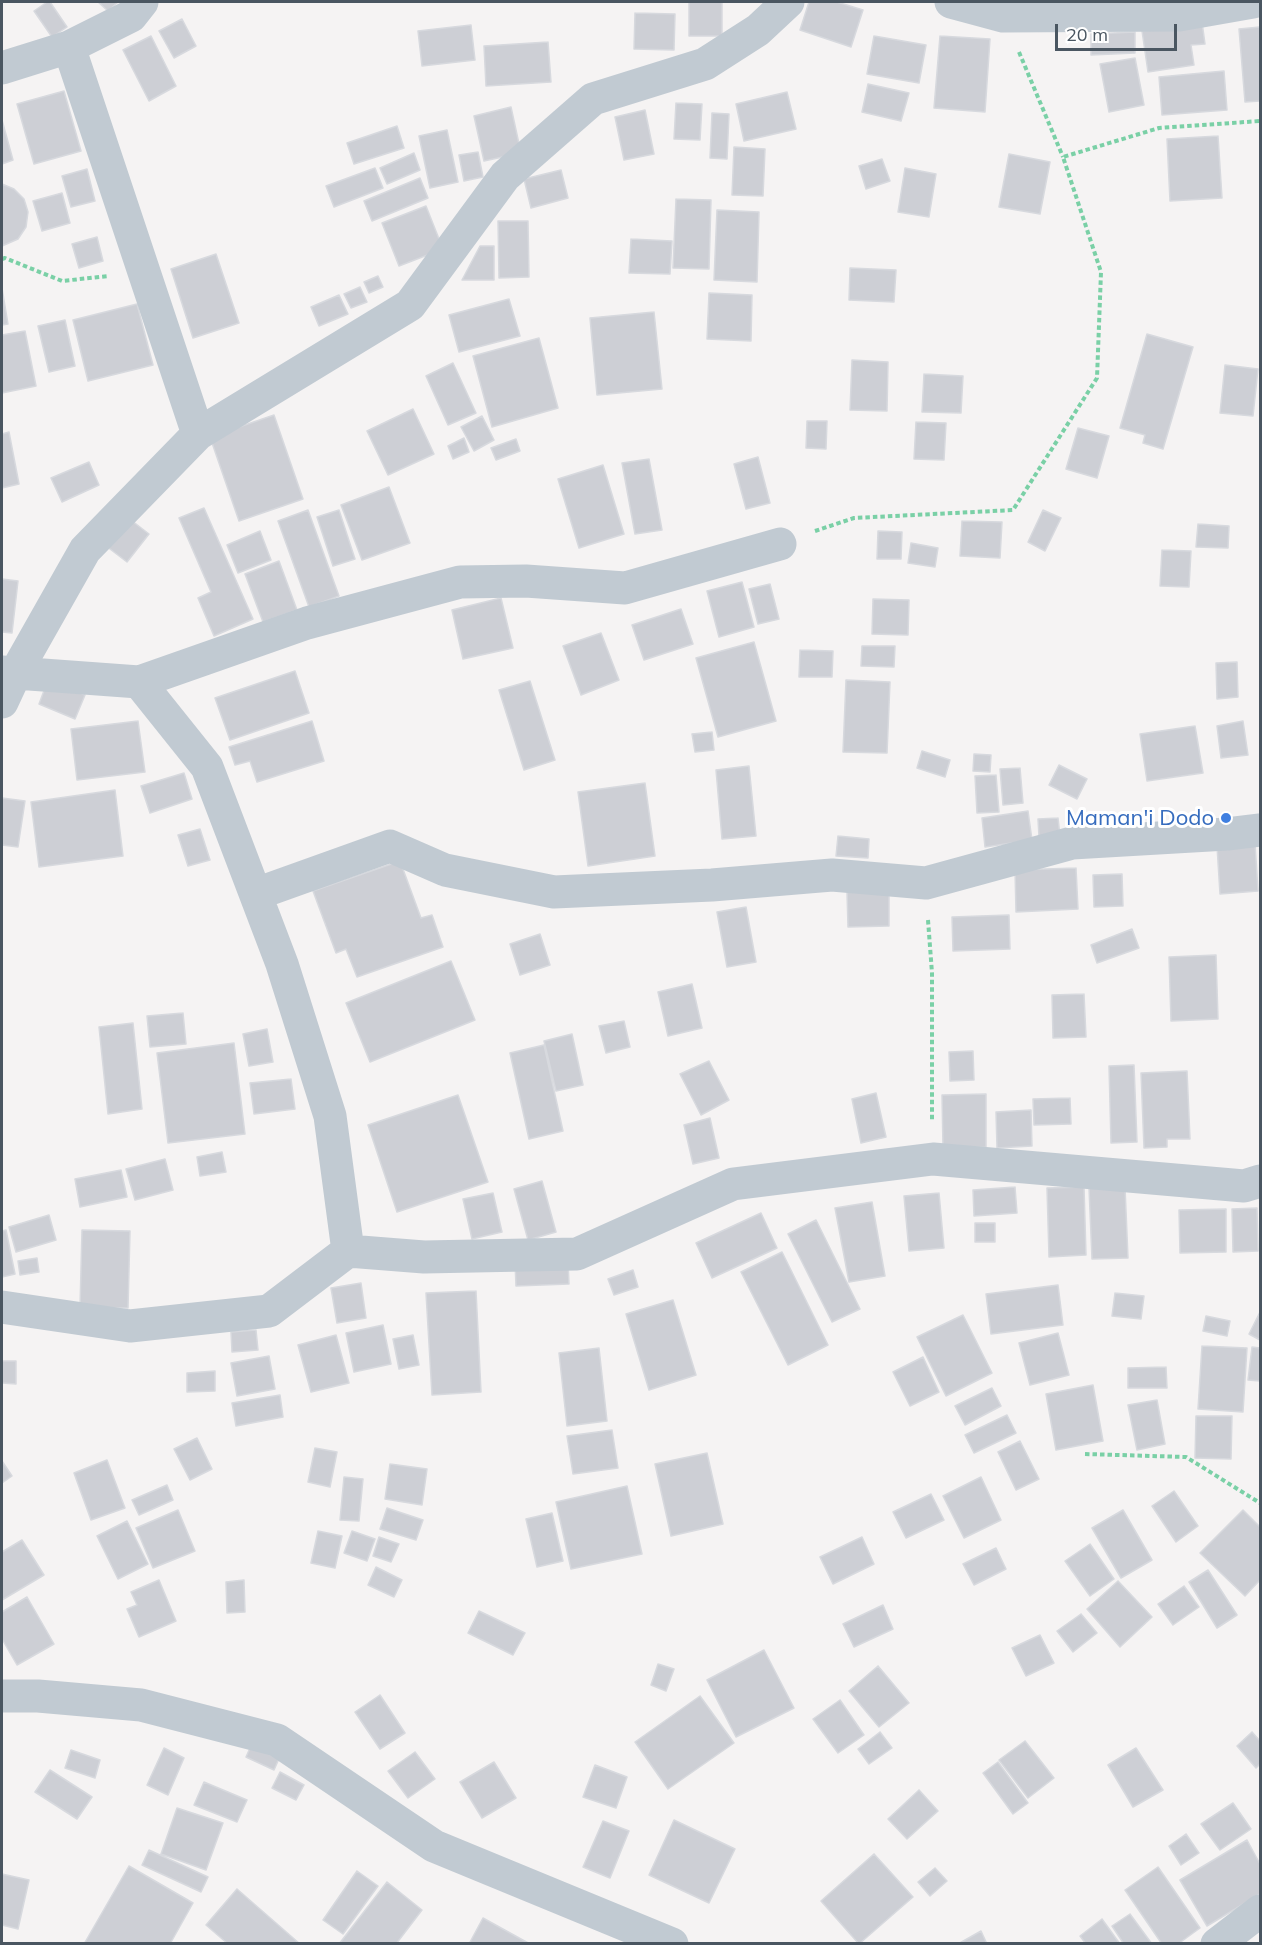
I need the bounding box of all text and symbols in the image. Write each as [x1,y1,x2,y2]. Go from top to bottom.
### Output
scale bar [1058,12,1180,50]
text: 20 m [1066,23,1108,46]
place label: Maman'i Dodo [1066,805,1214,831]
marker: Maman'i Dodo [1219,811,1233,825]

